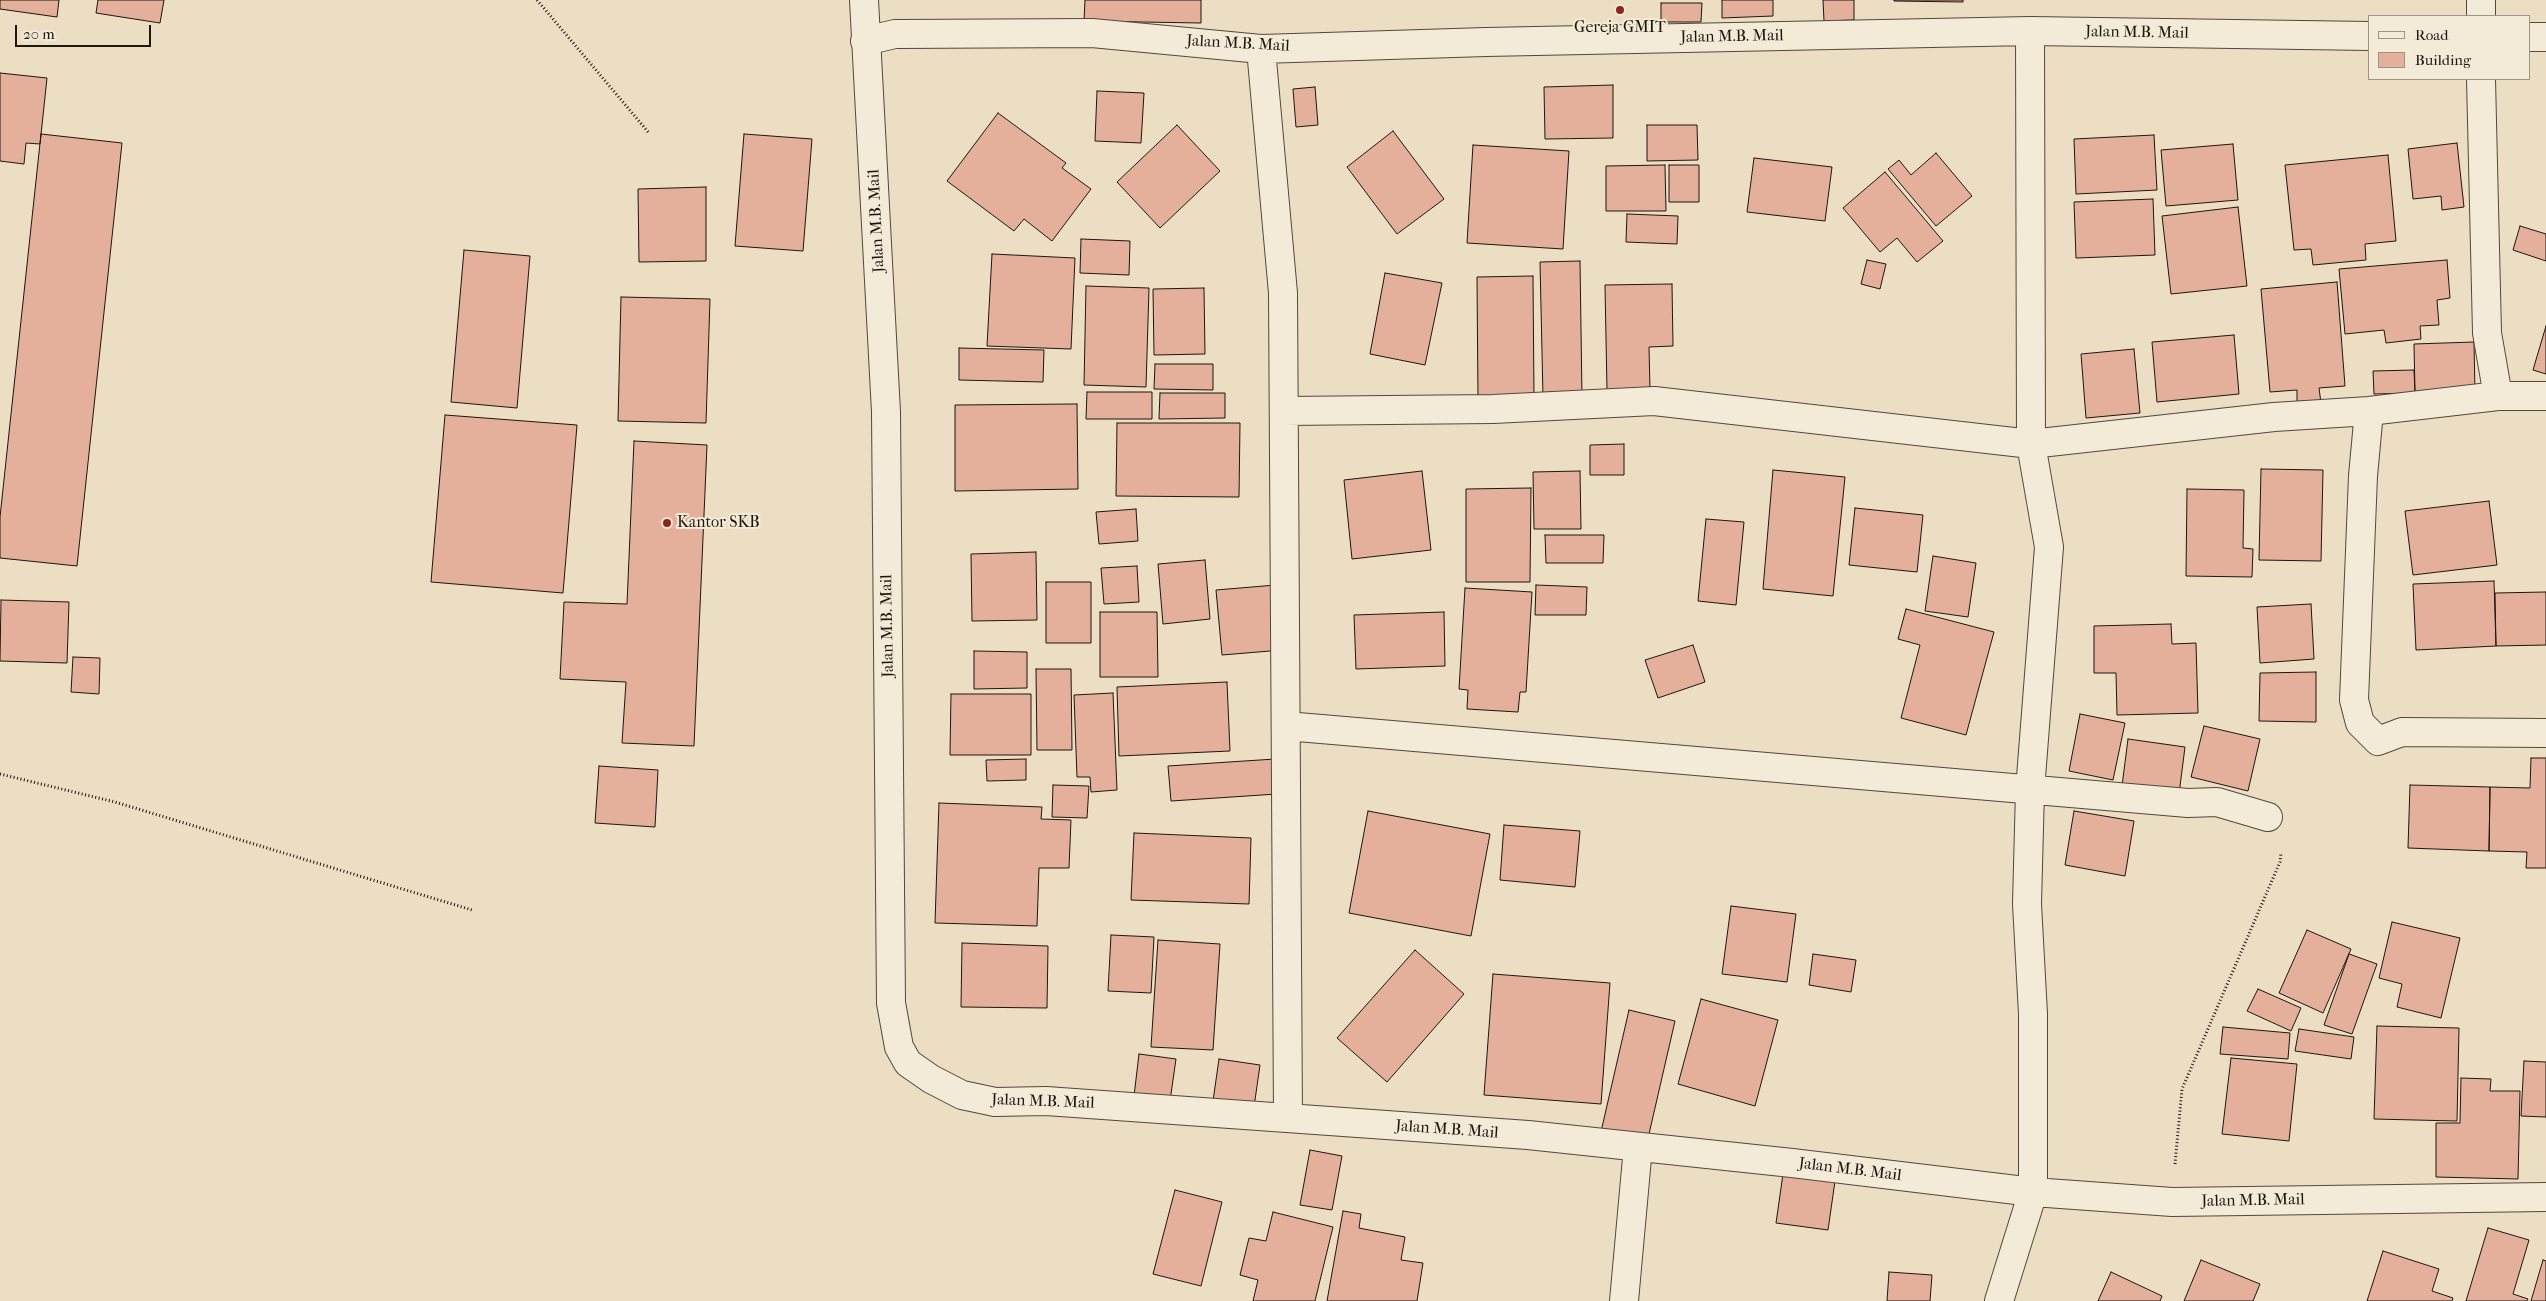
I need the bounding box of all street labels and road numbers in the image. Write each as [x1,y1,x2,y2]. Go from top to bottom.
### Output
street label: Jalan M.B. Mail [2085,22,2189,44]
street label: Jalan M.B. Mail [1680,26,1784,48]
street label: Jalan M.B. Mail [1186,32,1290,56]
street label: Jalan M.B. Mail [865,169,889,273]
street label: Jalan M.B. Mail [877,574,899,678]
street label: Jalan M.B. Mail [991,1091,1095,1113]
street label: Jalan M.B. Mail [1395,1117,1499,1143]
street label: Jalan M.B. Mail [1798,1154,1902,1186]
street label: Jalan M.B. Mail [2201,1190,2305,1212]

